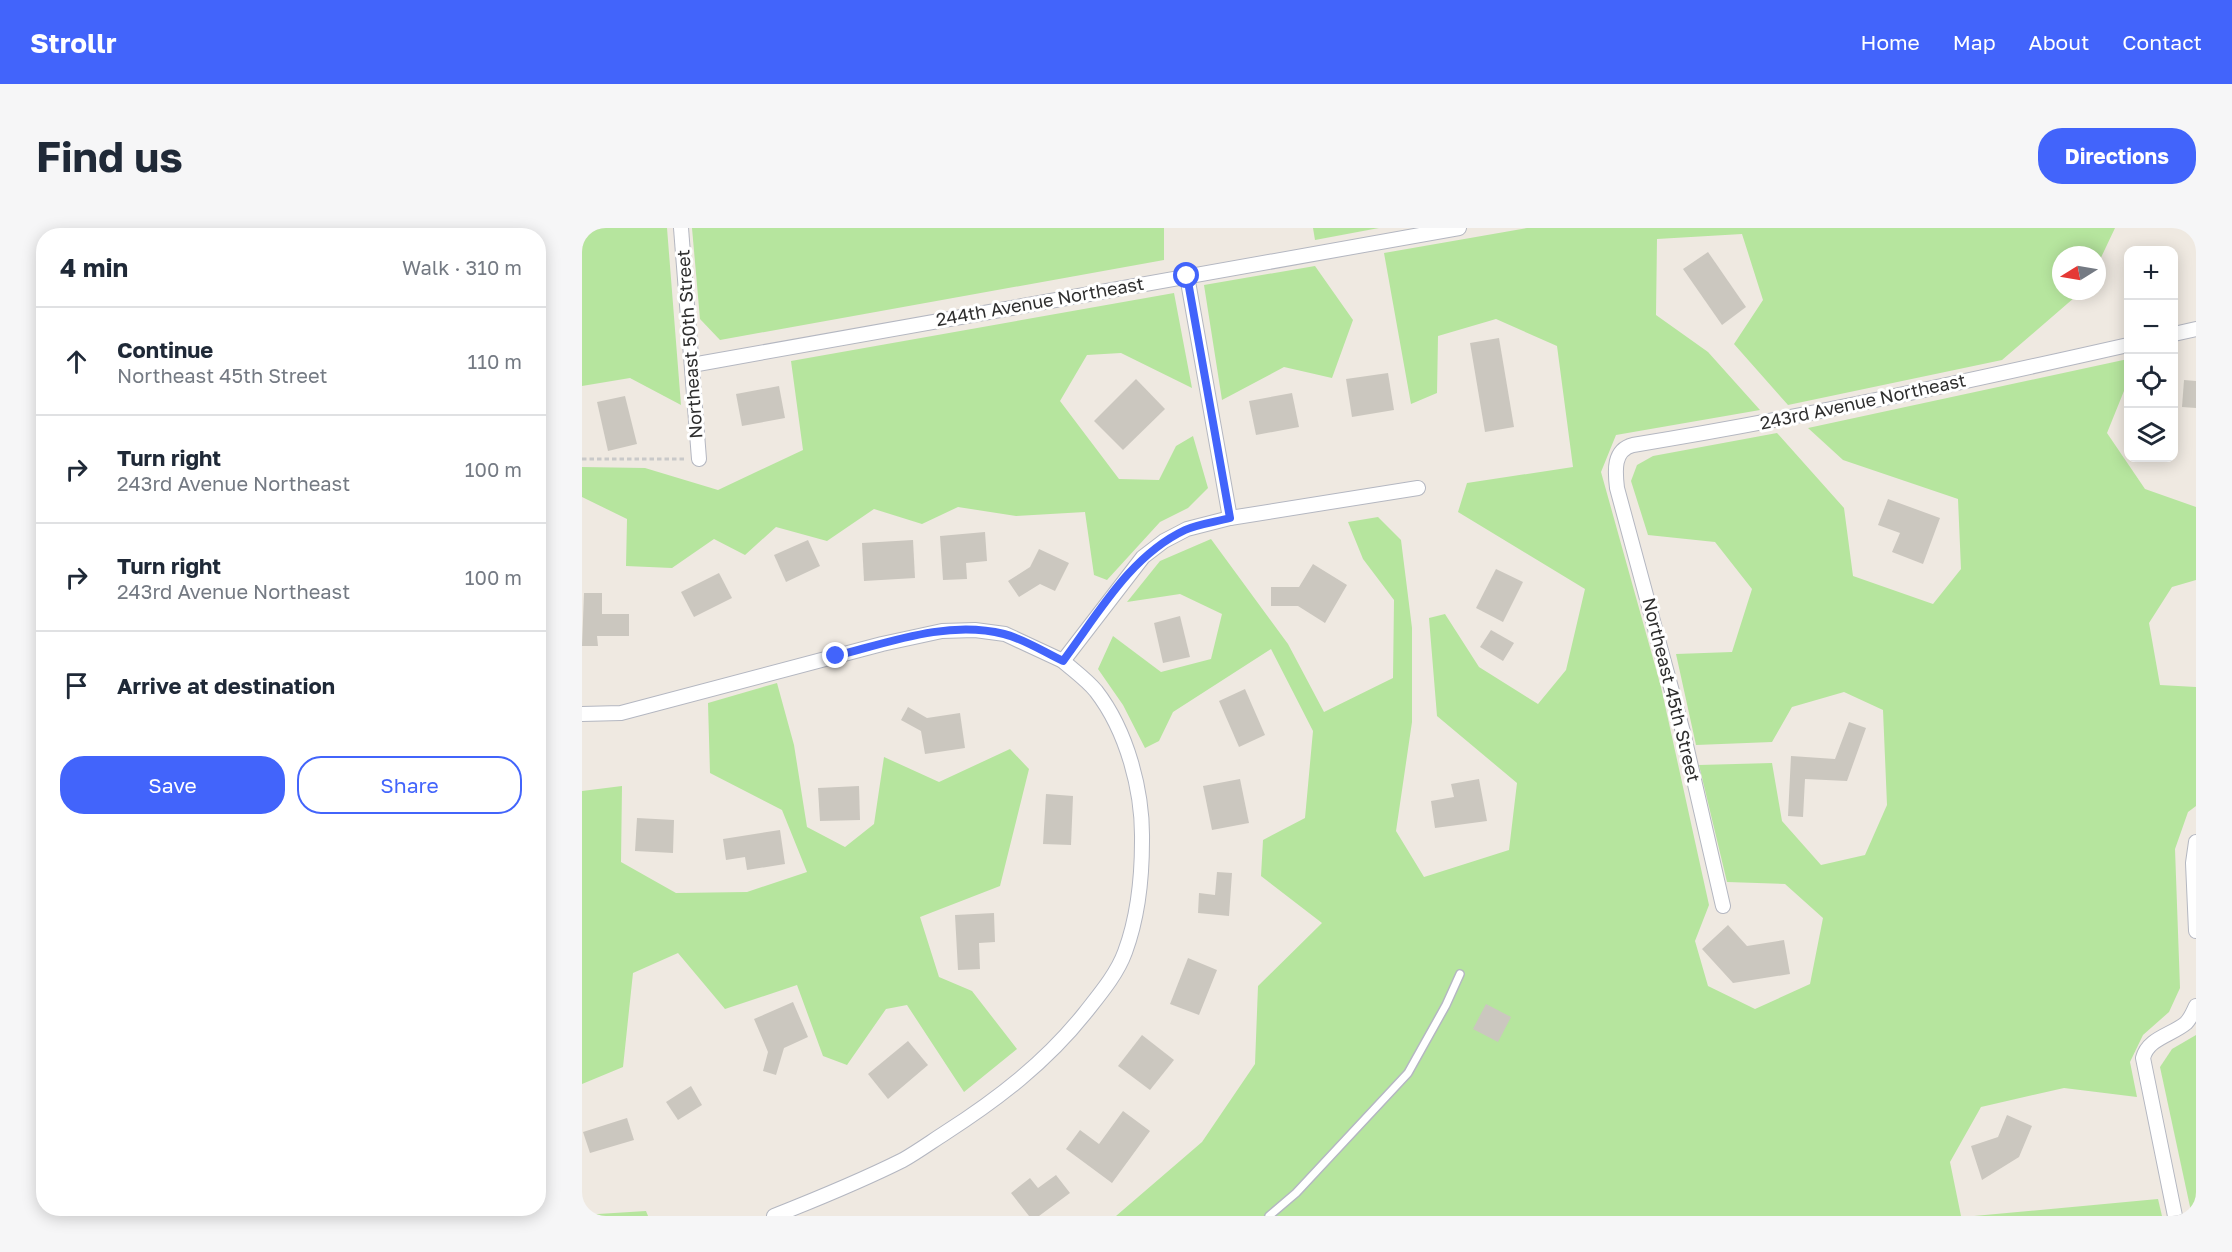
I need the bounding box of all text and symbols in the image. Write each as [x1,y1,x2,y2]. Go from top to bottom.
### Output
text: Strollr [30,26,117,59]
text: Home [1860,29,1920,55]
text: Map [1953,29,1996,55]
text: About [2029,29,2089,55]
text: Contact [2122,29,2202,55]
button: Directions [2038,128,2196,184]
text: Find us [36,131,183,181]
north arrow [2052,246,2106,300]
map controls [2124,246,2178,462]
button: + [2124,246,2178,300]
street label: Northeast 50th Street [671,249,707,439]
text: 4 min [60,252,128,283]
text: Walk · 310 m [402,255,522,279]
route start [1173,262,1199,288]
street label: 244th Avenue Northeast [934,272,1145,330]
button: − [2124,300,2178,354]
text: Continue [117,336,213,363]
icon: ahead [60,345,93,378]
text: 110 m [468,349,522,373]
button: locate [2124,354,2178,408]
text: Northeast 45th Street [117,363,328,387]
street label: 243rd Avenue Northeast [1758,368,1968,434]
button: layers [2124,408,2178,462]
text: Turn right [117,444,221,471]
icon: right [60,453,93,486]
text: 100 m [465,457,522,481]
text: 243rd Avenue Northeast [117,471,350,495]
text: Turn right [117,552,221,579]
icon: right [60,561,93,594]
text: 100 m [465,565,522,589]
text: 243rd Avenue Northeast [117,579,350,603]
street label: Northeast 45th Street [1638,595,1706,784]
route end [822,642,848,668]
icon: arrive [60,669,93,702]
text: Arrive at destination [117,672,335,699]
button: Save [60,756,285,814]
button: Share [297,756,522,814]

